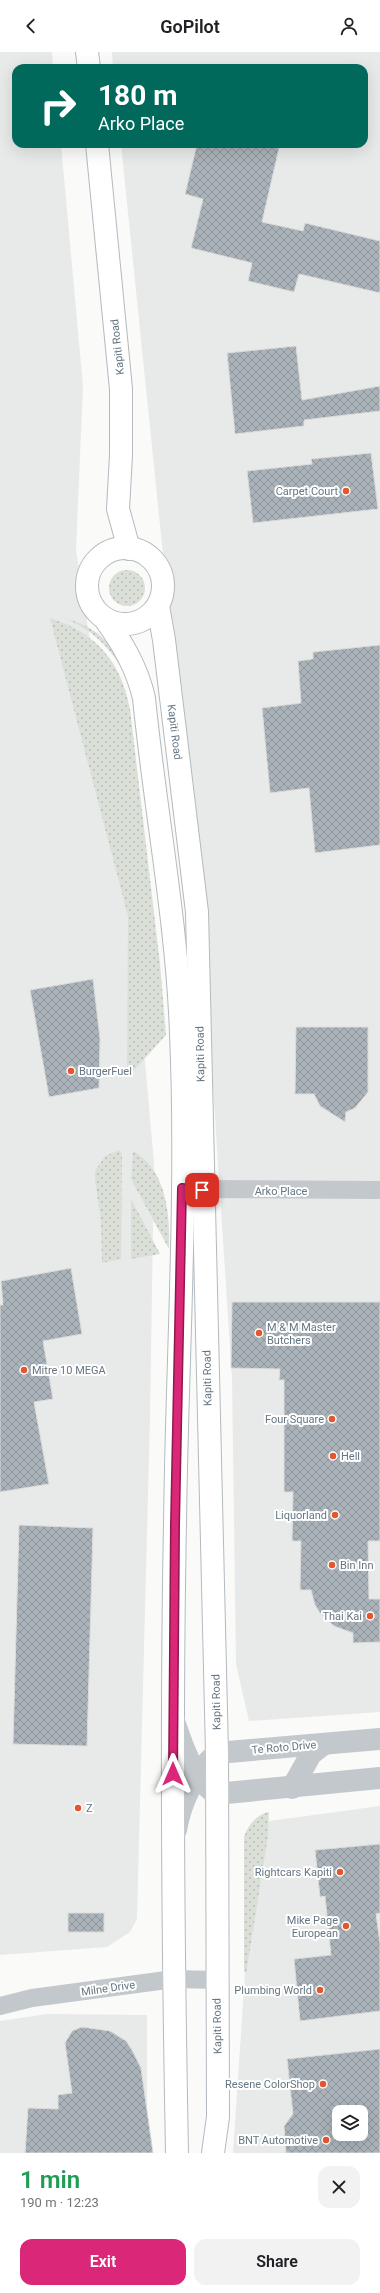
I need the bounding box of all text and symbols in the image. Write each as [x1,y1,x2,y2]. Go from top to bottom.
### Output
icon: back [20,15,42,37]
icon: person [338,15,360,37]
text: GoPilot [160,16,220,37]
text: 180 m [98,79,177,112]
icon: right [32,80,84,132]
text: Arko Place [98,113,184,134]
street label: Kapiti Road [108,318,127,375]
place label: Carpet Court [276,485,338,498]
marker: Carpet Court [341,486,351,496]
street label: Kapiti Road [165,703,184,761]
street label: Kapiti Road [194,1026,207,1082]
place label: BurgerFuel [79,1065,132,1078]
marker: BurgerFuel [66,1066,76,1076]
pin [185,1173,219,1207]
icon: arrive [191,1179,213,1201]
street label: Arko Place [255,1185,308,1198]
place label: M & M Master Butchers [267,1321,336,1347]
marker: M & M Master Butchers [254,1328,264,1338]
street label: Kapiti Road [201,1350,214,1406]
place label: Mitre 10 MEGA [32,1364,107,1377]
marker: Mitre 10 MEGA [19,1365,29,1375]
place label: Four Square [265,1413,324,1426]
marker: Four Square [327,1414,337,1424]
place label: Hell [341,1450,360,1463]
marker: Hell [328,1451,338,1461]
place label: Liquorland [275,1509,327,1522]
marker: Liquorland [330,1510,340,1520]
place label: Bin Inn [340,1559,373,1572]
marker: Bin Inn [327,1560,337,1570]
place label: Thai Kai [322,1610,362,1623]
marker: Thai Kai [365,1611,375,1621]
street label: Kapiti Road [210,1674,223,1730]
street label: Te Roto Drive [251,1738,317,1757]
position arrow [152,1753,194,1795]
place label: Z [86,1802,93,1815]
marker: Z [73,1803,83,1813]
place label: Rightcars Kapiti [255,1866,332,1879]
marker: Rightcars Kapiti [335,1867,345,1877]
place label: Mike Page European [287,1914,338,1940]
marker: Mike Page European [341,1921,351,1931]
street label: Milne Drive [80,1978,136,1999]
place label: Plumbing World [234,1984,312,1997]
marker: Plumbing World [315,1985,325,1995]
street label: Kapiti Road [211,1998,224,2054]
place label: Resene ColorShop [225,2078,315,2091]
marker: Resene ColorShop [318,2079,328,2089]
map controls [332,2105,368,2141]
button: layers [332,2105,368,2141]
place label: BNT Automotive [238,2134,318,2147]
marker: BNT Automotive [321,2135,331,2145]
text: 1 min [20,2166,80,2194]
button: close [318,2166,360,2208]
text: 190 m · 12:23 [20,2195,99,2210]
button: Exit [20,2239,186,2285]
button: Share [194,2239,360,2285]

